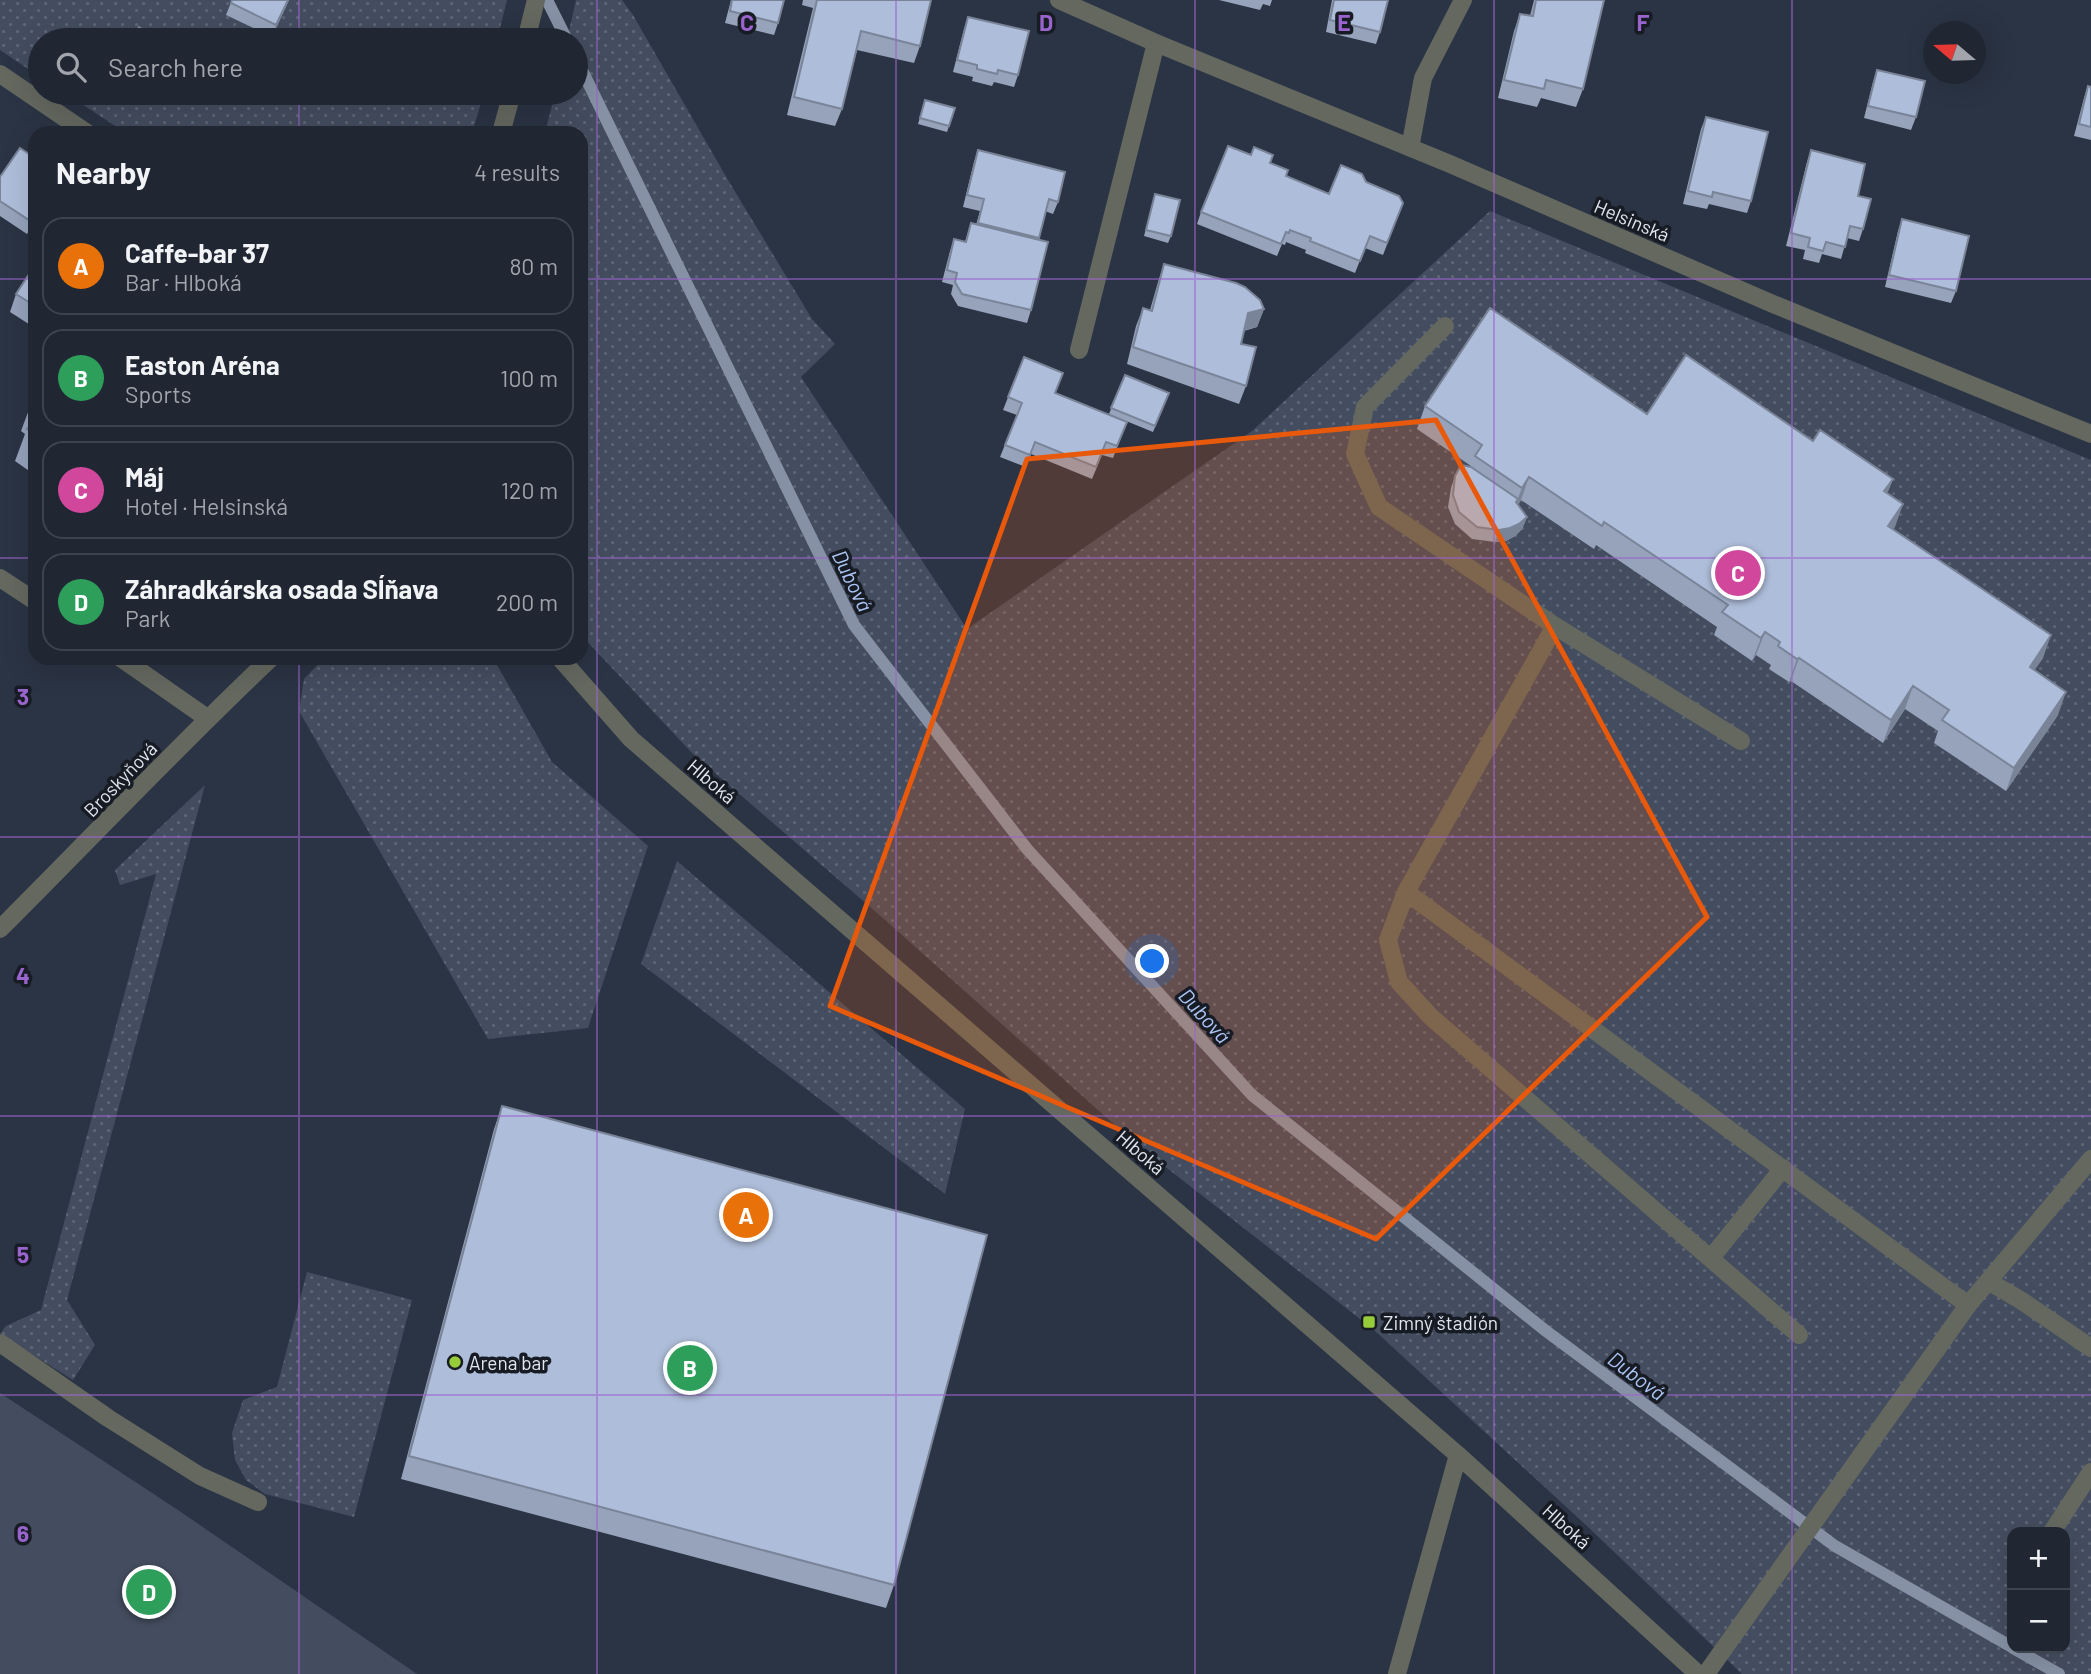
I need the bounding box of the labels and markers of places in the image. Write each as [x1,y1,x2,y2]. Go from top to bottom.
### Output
pin: C [1715,547,1761,599]
pin: A [723,1189,769,1241]
place label: Zimný štadión [1383,1311,1498,1334]
marker: Zimný štadión [1361,1314,1377,1330]
pin: B [667,1342,713,1394]
place label: Arena bar [469,1351,548,1374]
marker: Arena bar [447,1354,463,1370]
pin: D [126,1566,172,1618]

